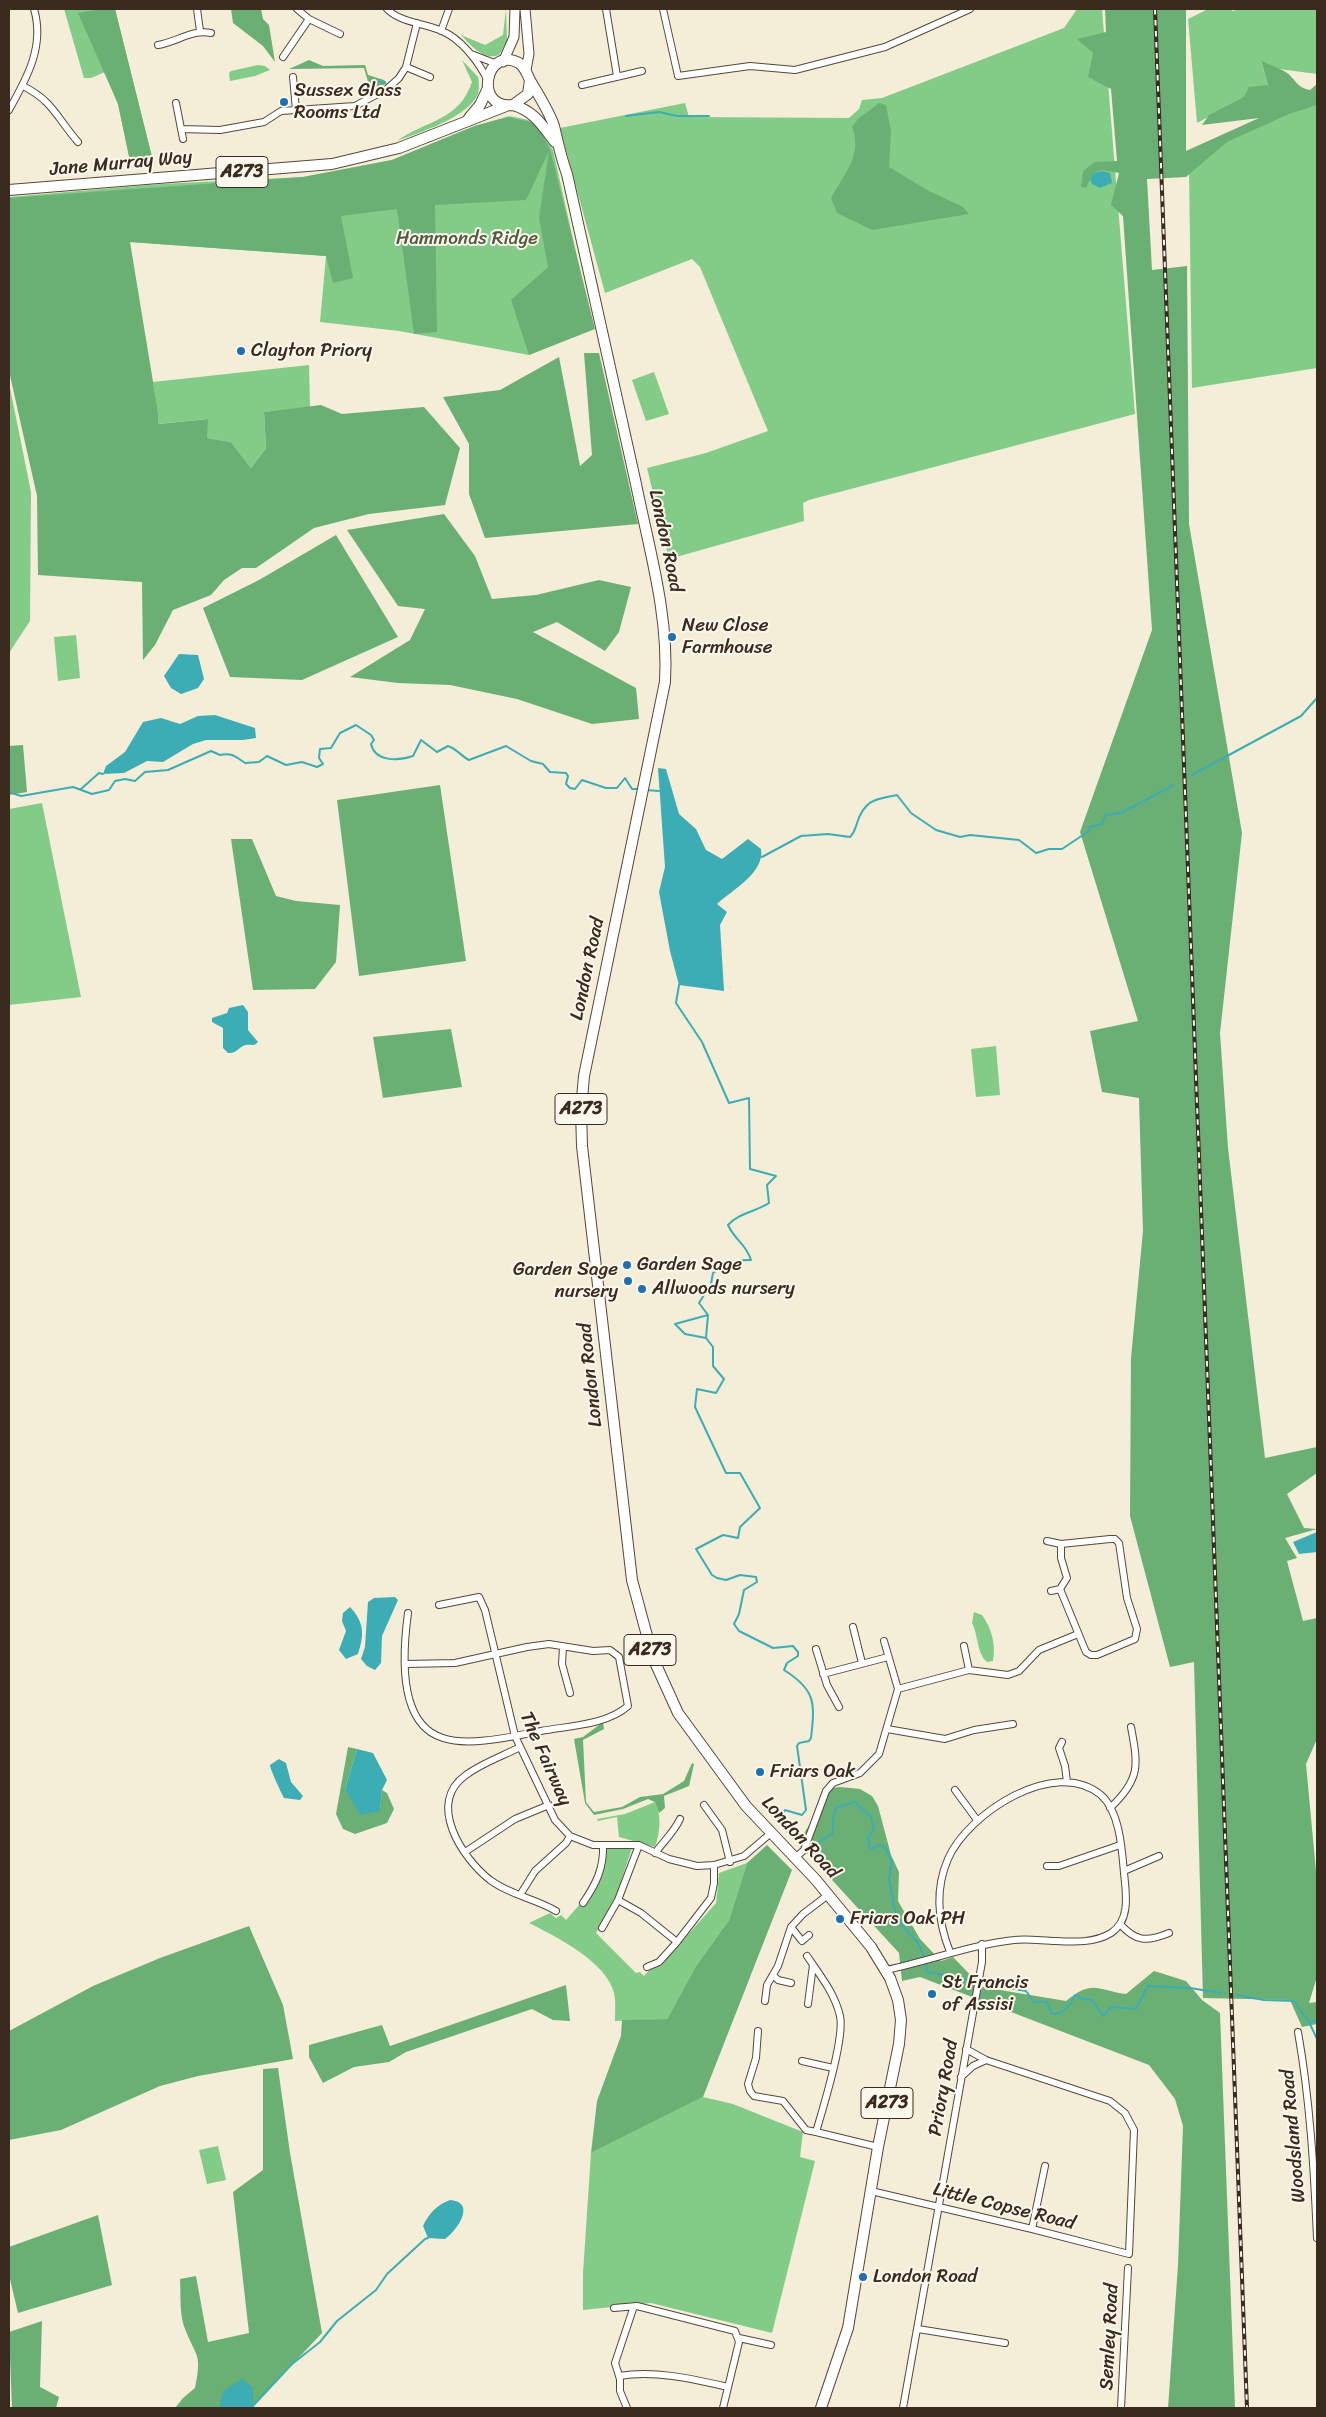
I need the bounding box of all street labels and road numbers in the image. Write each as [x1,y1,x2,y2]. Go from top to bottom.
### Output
street label: Jane Murray Way [49,146,193,182]
road number: A273 [216,156,268,188]
street label: London Road [643,488,687,594]
street label: London Road [566,916,610,1022]
road number: A273 [555,1094,607,1124]
street label: London Road [574,1322,608,1428]
road number: A273 [624,1634,676,1666]
street label: The Fairway [514,1708,576,1810]
street label: London Road [756,1792,844,1884]
street label: Priory Road [924,2038,964,2138]
street label: Woodsland Road [1277,2068,1311,2204]
road number: A273 [861,2088,913,2118]
street label: Little Copse Road [931,2178,1077,2236]
street label: Semley Road [1096,2283,1124,2391]

